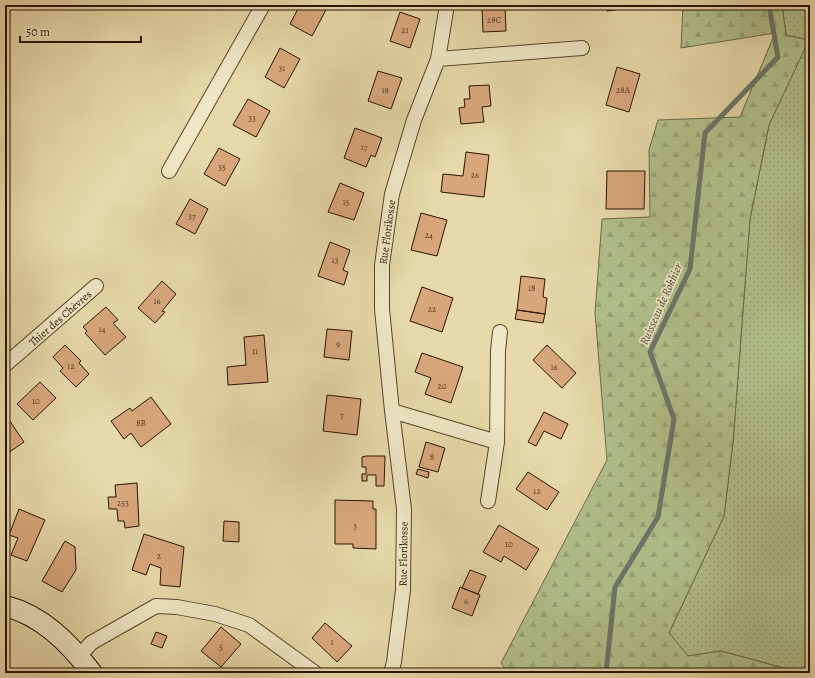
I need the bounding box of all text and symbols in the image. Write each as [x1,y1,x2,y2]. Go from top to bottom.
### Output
house number: 28C [487,14,501,26]
scale bar [20,18,141,44]
text: 50 m [26,24,50,40]
house number: 21 [401,24,409,36]
house number: 31 [279,62,285,74]
house number: 19 [381,84,389,96]
house number: 28A [616,84,631,96]
house number: 33 [248,112,256,124]
house number: 17 [361,141,368,153]
house number: 35 [218,161,226,173]
house number: 26 [471,169,479,181]
house number: 15 [343,196,350,208]
street label: Rue Florikosse [376,199,399,265]
house number: 37 [188,210,196,222]
house number: 24 [425,229,433,241]
house number: 13 [332,254,339,266]
water label: Ruisseau de Rokhier [636,260,687,347]
house number: 18 [528,282,536,294]
street label: Thier des Chèvres [26,287,95,350]
house number: 16 [153,295,161,307]
house number: 22 [428,303,437,315]
house number: 14 [98,323,106,335]
house number: 9 [336,338,340,350]
house number: 11 [252,345,258,357]
house number: 12 [67,360,75,372]
house number: 16 [550,361,558,373]
house number: 20 [437,380,447,392]
house number: 10 [32,395,40,407]
house number: 7 [340,409,344,421]
house number: 8B [136,417,146,429]
house number: 8 [430,451,434,463]
house number: 12 [533,485,541,497]
house number: 253 [117,497,129,509]
house number: 3 [353,520,357,532]
street label: Rue Florikosse [395,521,412,587]
house number: 10 [505,538,513,550]
house number: 2 [157,550,162,562]
house number: 6 [464,595,468,607]
house number: 1 [330,636,334,648]
house number: 5 [219,641,223,653]

